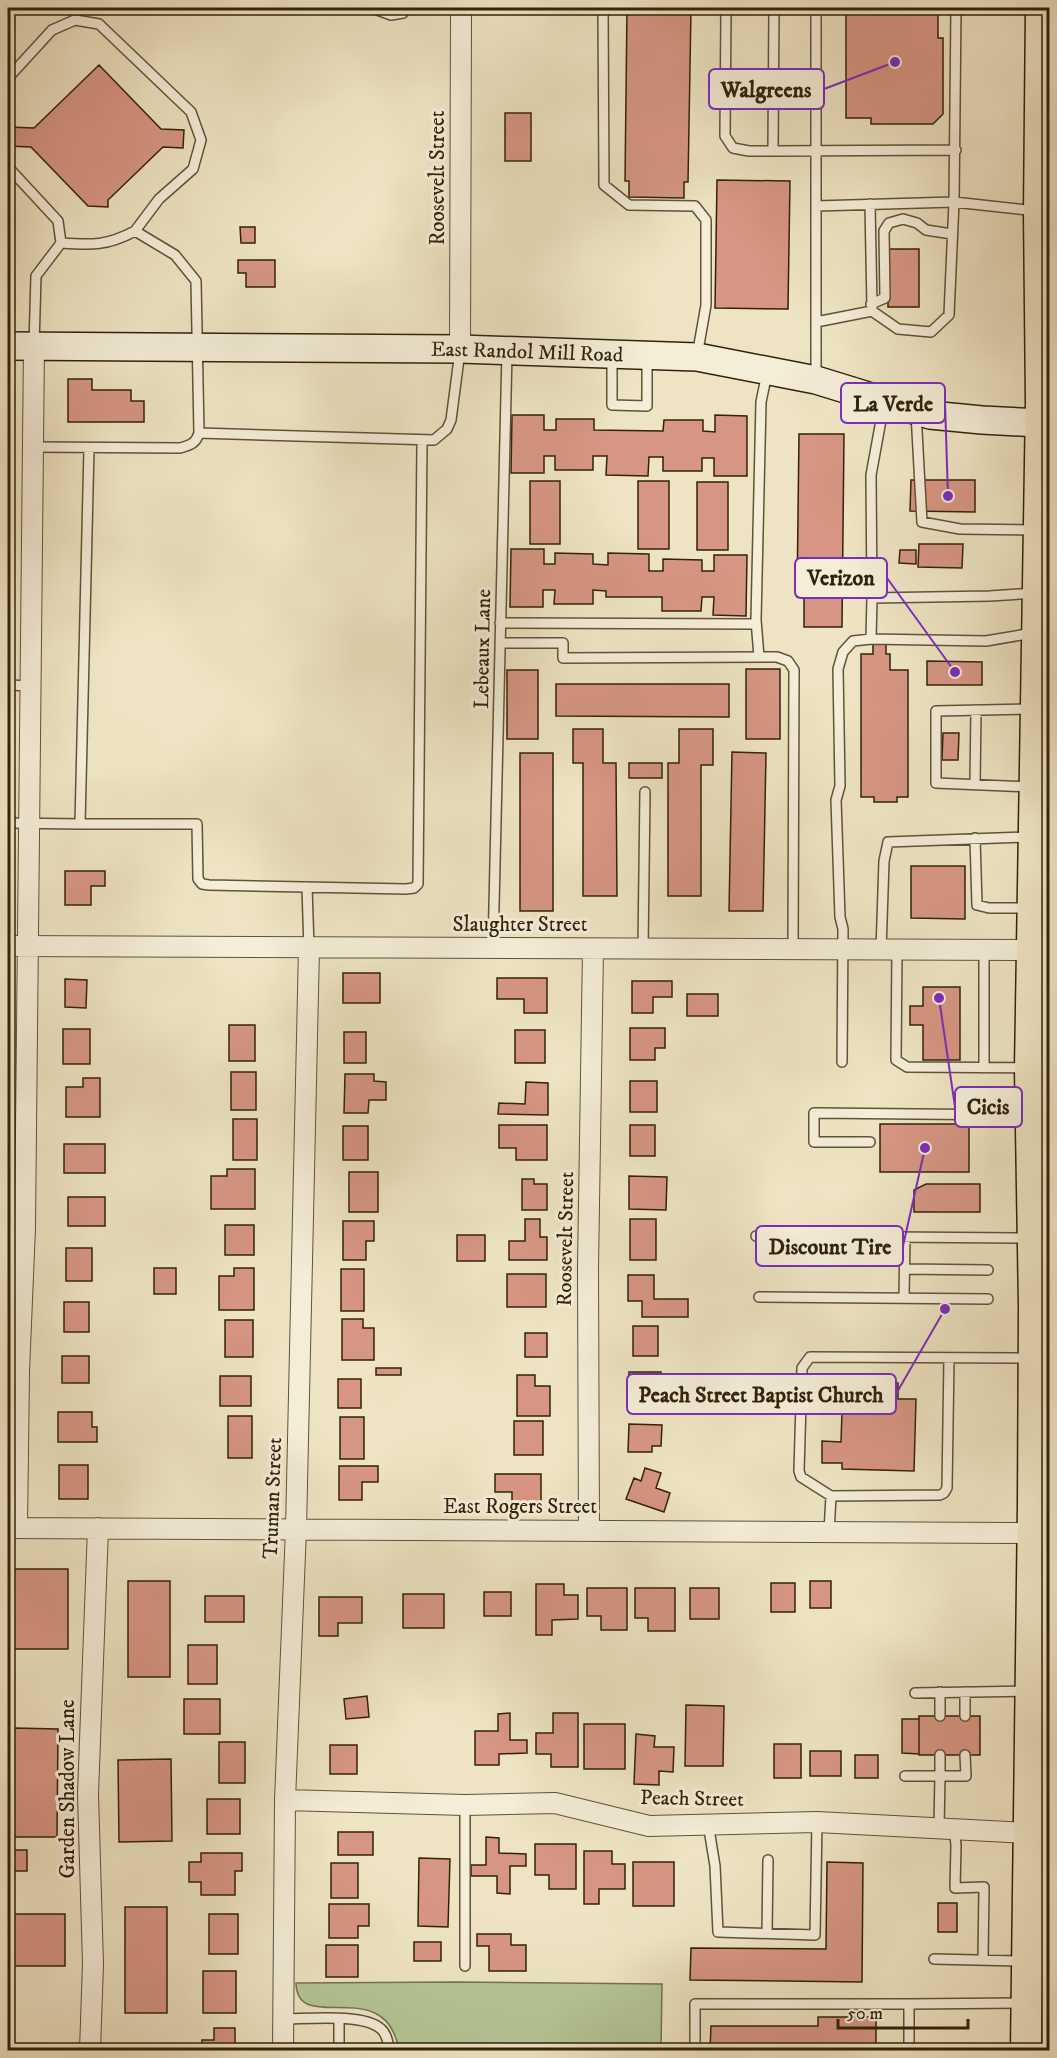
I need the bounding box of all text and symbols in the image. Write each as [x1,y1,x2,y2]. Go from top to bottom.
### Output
callout: Walgreens [709,69,824,109]
text: Walgreens [720,77,812,104]
street label: Roosevelt Street [425,110,451,246]
street label: East Randol Mill Road [431,337,624,369]
callout: La Verde [841,383,945,423]
text: La Verde [853,391,933,418]
callout: Verizon [795,558,887,598]
text: Verizon [806,565,875,592]
street label: Lebeaux Lane [469,589,497,709]
street label: Slaughter Street [453,912,588,938]
callout: Cicis [955,1087,1022,1127]
text: Cicis [967,1094,1010,1121]
street label: Roosevelt Street [552,1171,580,1307]
callout: Discount Tire [756,1226,903,1266]
text: Discount Tire [769,1234,891,1261]
callout: Peach Street Baptist Church [627,1374,896,1414]
text: Peach Street Baptist Church [638,1382,884,1409]
street label: Truman Street [258,1437,288,1559]
street label: East Rogers Street [443,1494,597,1520]
street label: Garden Shadow Lane [55,1699,81,1879]
street label: Peach Street [640,1785,744,1813]
scale bar [838,1992,968,2030]
text: 50 m [847,2003,883,2025]

